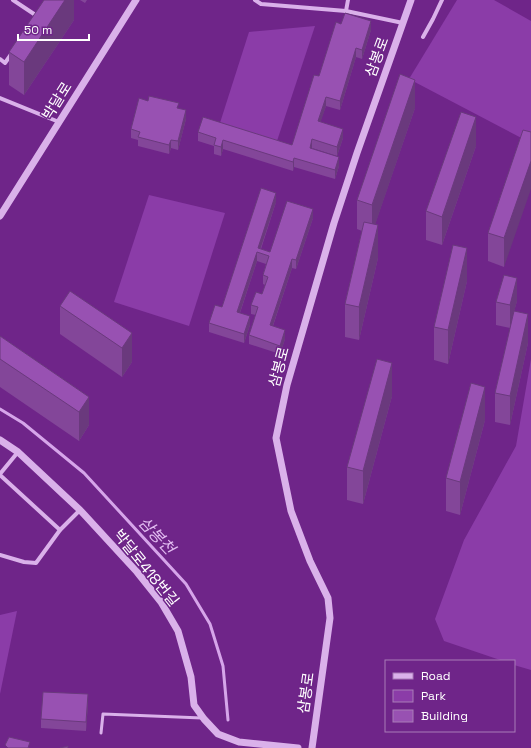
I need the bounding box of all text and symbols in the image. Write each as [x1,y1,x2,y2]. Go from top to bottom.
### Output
scale bar [18,16,89,42]
text: 50 m [24,22,52,38]
street label: 삼봉로 [361,34,393,80]
street label: 박달로 [38,78,76,123]
street label: 삼봉로 [264,344,293,389]
water label: 삼봉천 [134,512,181,560]
street label: 박달로418번길 [110,525,183,610]
legend [385,660,515,732]
text: Road [421,668,450,684]
street label: 삼봉로 [293,671,318,715]
text: Park [421,688,446,704]
text: Building [421,708,468,724]

